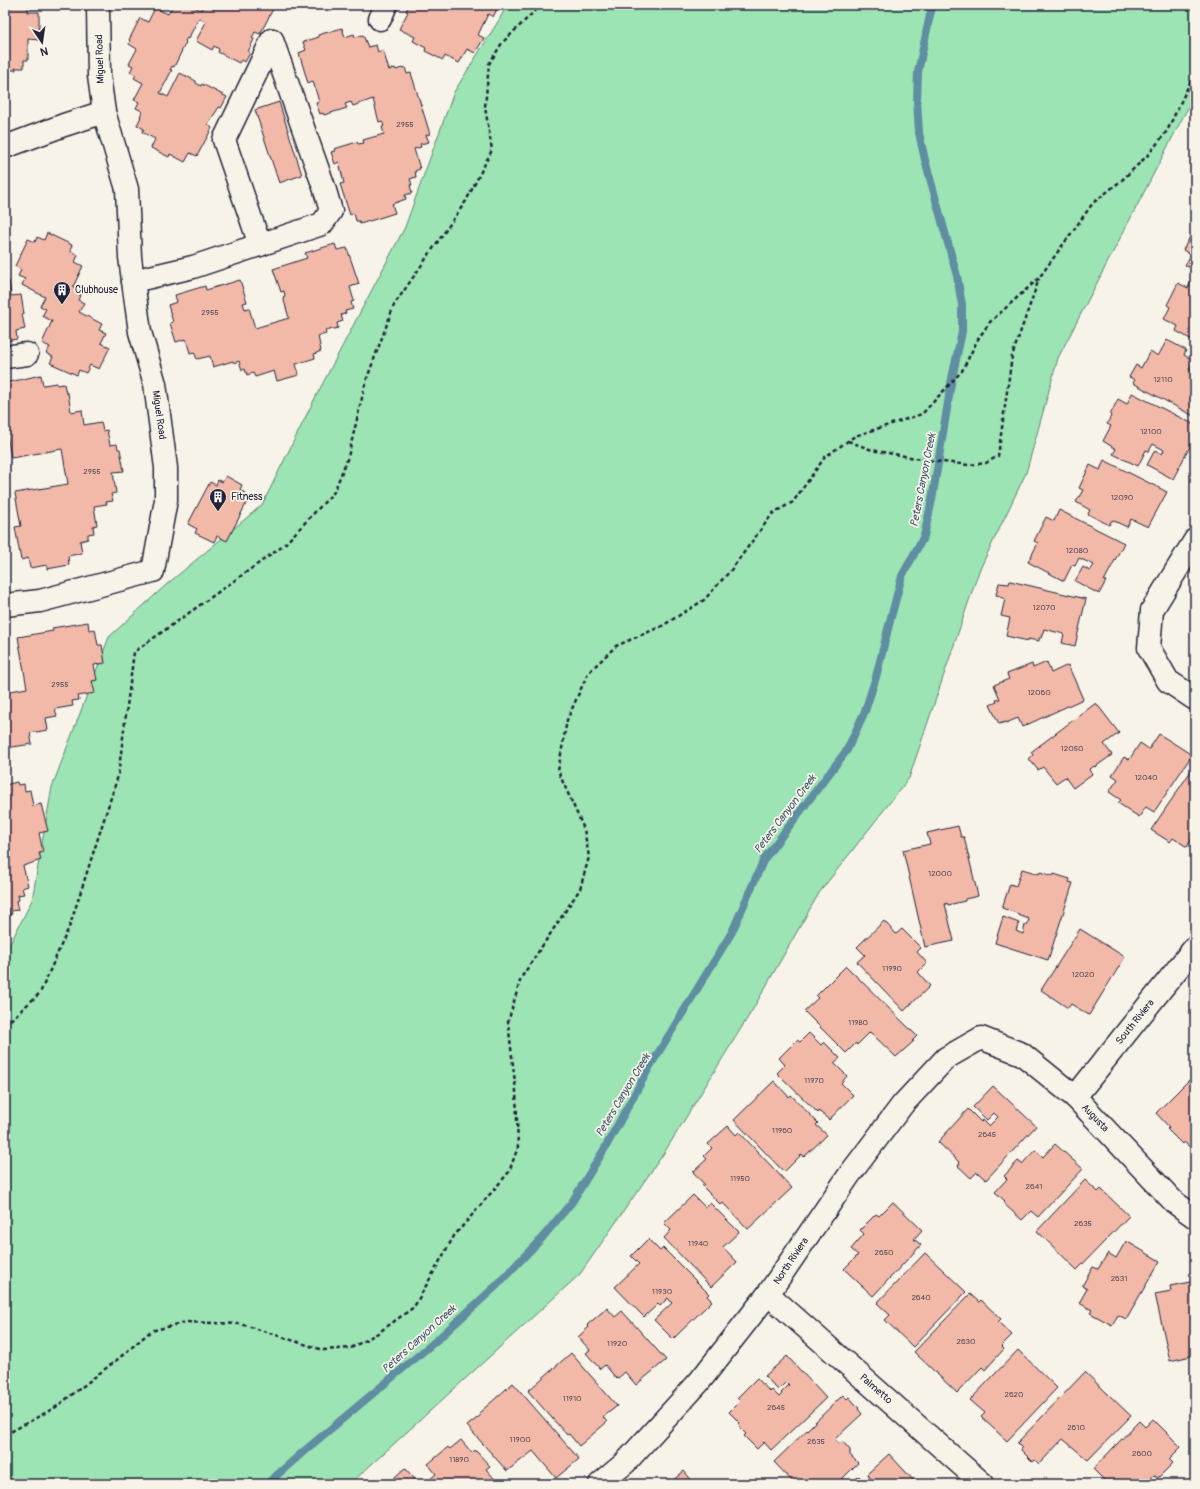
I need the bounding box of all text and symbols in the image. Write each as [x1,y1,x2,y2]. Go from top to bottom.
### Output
north arrow [22,22,62,62]
street label: Miguel Road [93,34,107,84]
text: N [39,44,49,59]
house number: 2955 [396,120,414,129]
building icon: Clubhouse [52,280,72,305]
place label: Clubhouse [75,284,118,296]
house number: 2955 [201,308,219,317]
house number: 12110 [1153,375,1173,384]
street label: Miguel Road [150,390,168,440]
house number: 12100 [1140,427,1162,436]
water label: Peters Canyon Creek [908,431,939,528]
house number: 2955 [83,467,101,476]
building icon: Fitness [208,487,228,512]
place label: Fitness [231,491,263,503]
house number: 12090 [1111,493,1134,502]
house number: 12080 [1066,546,1089,555]
house number: 12070 [1033,603,1056,612]
house number: 2955 [51,680,69,689]
house number: 12060 [1027,688,1051,697]
house number: 12050 [1061,744,1084,753]
water label: Peters Canyon Creek [751,771,820,856]
house number: 12040 [1134,773,1158,782]
house number: 12000 [928,869,953,878]
house number: 11990 [882,964,903,973]
house number: 12020 [1072,970,1095,979]
street label: South Riviera [1113,997,1157,1047]
house number: 11980 [848,1018,868,1027]
water label: Peters Canyon Creek [593,1050,654,1139]
house number: 11970 [804,1076,825,1085]
street label: Augusta [1079,1101,1111,1135]
house number: 11960 [772,1126,793,1135]
house number: 2645 [978,1130,996,1139]
house number: 11950 [730,1174,751,1183]
house number: 2641 [1026,1182,1042,1191]
house number: 2635 [1074,1219,1092,1228]
street label: North Riviera [771,1235,811,1287]
house number: 11940 [688,1239,709,1248]
house number: 2650 [875,1248,894,1257]
house number: 2631 [1111,1274,1127,1283]
house number: 11930 [652,1287,673,1296]
house number: 2640 [911,1293,931,1302]
water label: Peters Canyon Creek [379,1301,460,1376]
house number: 2630 [956,1337,976,1346]
house number: 11920 [607,1339,628,1348]
street label: Palmetto [857,1372,895,1407]
house number: 2620 [1004,1390,1024,1399]
house number: 11910 [563,1394,582,1403]
house number: 2645 [767,1403,785,1412]
house number: 2610 [1067,1423,1085,1432]
house number: 11900 [509,1435,531,1444]
house number: 2635 [807,1437,825,1446]
house number: 2600 [1132,1449,1153,1458]
house number: 11890 [449,1455,469,1464]

